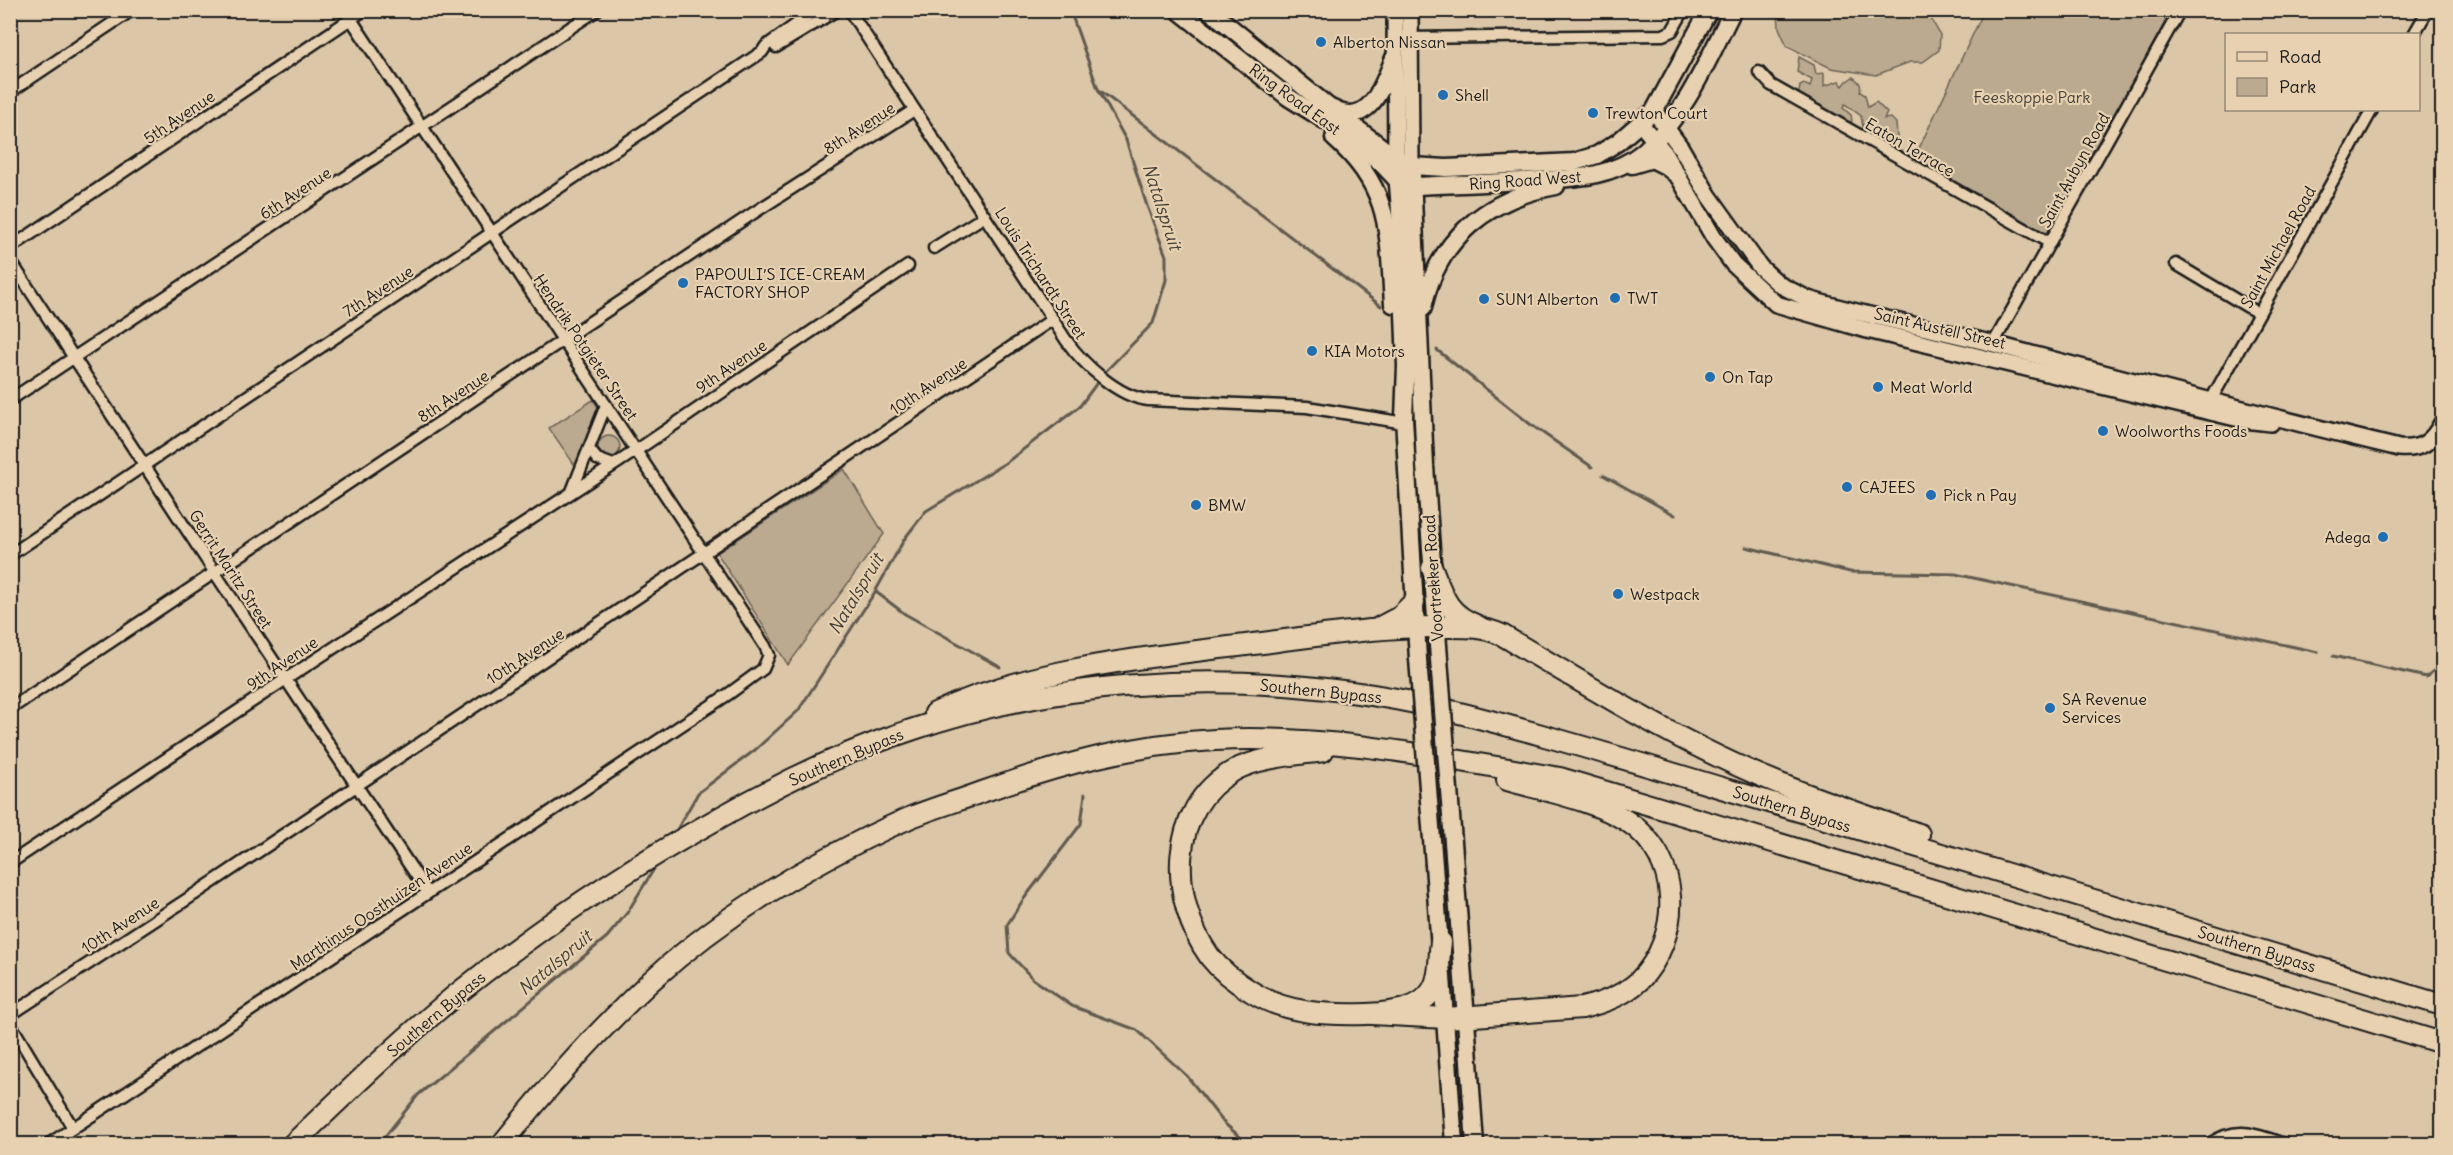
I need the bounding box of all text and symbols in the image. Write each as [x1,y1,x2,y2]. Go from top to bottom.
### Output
place label: Alberton Nissan [1333,32,1446,52]
legend [2225,33,2420,111]
marker: Alberton Nissan [1314,35,1328,49]
text: Road [2279,45,2322,68]
street label: Ring Road East [1245,59,1345,139]
text: Park [2279,75,2316,98]
place label: Shell [1455,85,1489,105]
street label: 5th Avenue [140,86,218,148]
park label: Feeskoppie Park [1973,87,2091,107]
marker: Shell [1436,88,1450,102]
street label: 8th Avenue [819,97,899,159]
place label: Trewton Court [1605,103,1708,123]
marker: Trewton Court [1586,106,1600,120]
street label: Saint Aubyn Road [2034,109,2114,231]
street label: Eaton Terrace [1862,113,1958,181]
water label: Natalspruit [1138,161,1188,255]
street label: 6th Avenue [255,162,335,224]
street label: Ring Road West [1468,166,1582,194]
street label: Saint Michael Road [2236,183,2320,311]
street label: Louis Trichardt Street [991,203,1091,343]
street label: 7th Avenue [339,261,417,321]
place label: PAPOULI’S ICE-CREAM FACTORY SHOP [695,264,865,302]
street label: Hendrik Potgieter Street [530,270,643,425]
marker: PAPOULI’S ICE-CREAM FACTORY SHOP [676,276,690,290]
place label: TWT [1627,288,1658,308]
place label: SUN1 Alberton [1496,289,1599,309]
marker: TWT [1608,291,1622,305]
marker: SUN1 Alberton [1477,292,1491,306]
street label: Saint Austell Street [1872,303,2008,353]
street label: 9th Avenue [692,335,770,397]
place label: KIA Motors [1324,341,1405,361]
marker: KIA Motors [1305,344,1319,358]
street label: 10th Avenue [886,353,970,419]
street label: 8th Avenue [413,365,493,427]
place label: On Tap [1722,367,1773,387]
marker: On Tap [1703,370,1717,384]
place label: Meat World [1890,377,1972,397]
marker: Meat World [1871,380,1885,394]
place label: Woolworths Foods [2115,421,2247,441]
marker: Woolworths Foods [2096,424,2110,438]
place label: CAJEES [1859,477,1916,497]
marker: CAJEES [1840,480,1854,494]
place label: Pick n Pay [1943,485,2017,505]
marker: Pick n Pay [1924,488,1938,502]
place label: BMW [1208,495,1246,515]
marker: BMW [1189,498,1203,512]
street label: Gerrit Maritz Street [185,506,277,633]
street label: Voortrekker Road [1419,514,1447,642]
place label: Adega [2325,527,2371,547]
marker: Adega [2376,530,2390,544]
water label: Natalspruit [823,548,889,638]
place label: Westpack [1630,584,1700,604]
marker: Westpack [1611,587,1625,601]
street label: 10th Avenue [482,623,568,689]
street label: 9th Avenue [243,632,321,694]
street label: Southern Bypass [1259,675,1383,707]
place label: SA Revenue Services [2062,689,2147,727]
marker: SA Revenue Services [2043,701,2057,715]
street label: Southern Bypass [786,724,906,790]
street label: Southern Bypass [1731,782,1853,836]
street label: Marthinus Oosthuizen Avenue [286,838,476,974]
street label: 10th Avenue [77,892,163,958]
street label: Southern Bypass [2196,922,2318,976]
water label: Natalspruit [513,924,598,1000]
street label: Southern Bypass [383,967,489,1061]

